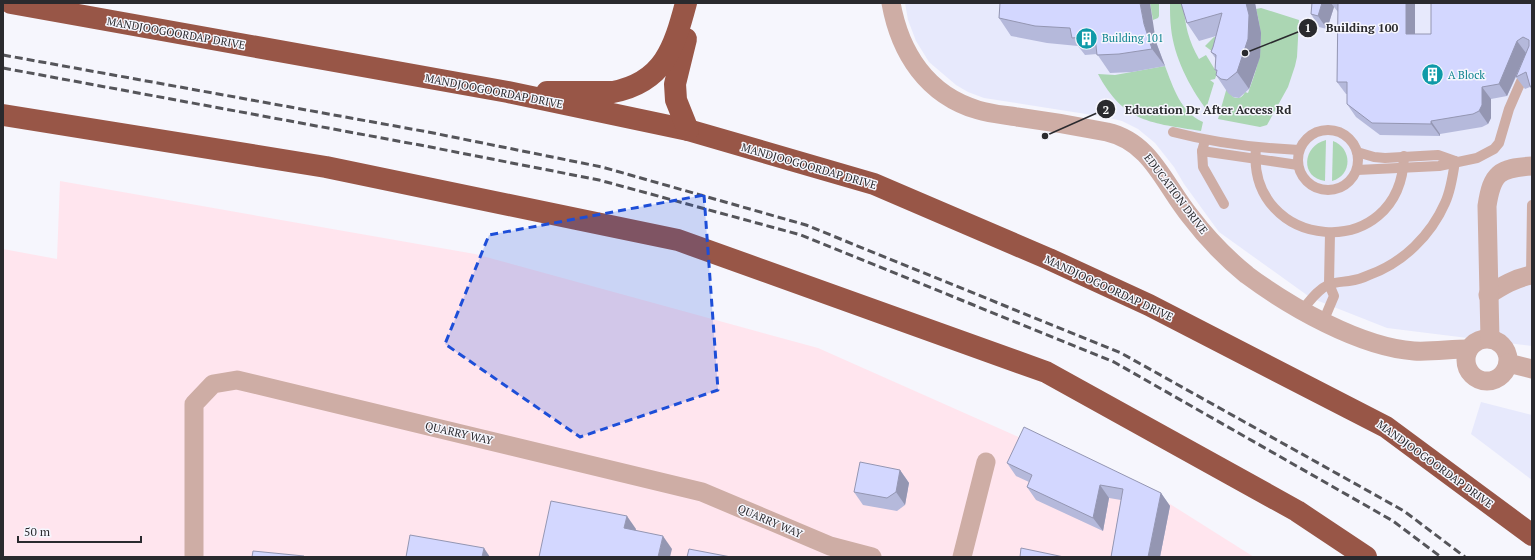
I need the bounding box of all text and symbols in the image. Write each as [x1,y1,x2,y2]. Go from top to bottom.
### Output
street label: MANDJOOGOORDAP DRIVE [106,14,246,52]
callout: Building 100 [1298,16,1406,40]
text: 1 [1305,20,1311,35]
text: Building 100 [1326,20,1398,35]
building icon: Building 101 [1074,25,1100,51]
place label: Building 101 [1102,31,1164,45]
building icon: A Block [1420,62,1446,88]
place label: A Block [1448,68,1485,82]
street label: MANDJOOGOORDAP DRIVE [424,71,564,111]
callout: Education Dr After Access Rd [1096,97,1299,121]
text: 2 [1103,102,1110,117]
text: Education Dr After Access Rd [1125,102,1292,117]
street label: MANDJOOGOORDAP DRIVE [740,140,878,192]
street label: EDUCATION DRIVE [1141,151,1211,237]
street label: MANDJOOGOORDAP DRIVE [1042,252,1176,324]
street label: MANDJOOGOORDAP DRIVE [1374,417,1496,511]
street label: QUARRY WAY [424,418,495,448]
street label: QUARRY WAY [736,501,805,541]
scale bar [18,518,141,544]
text: 50 m [24,524,51,539]

